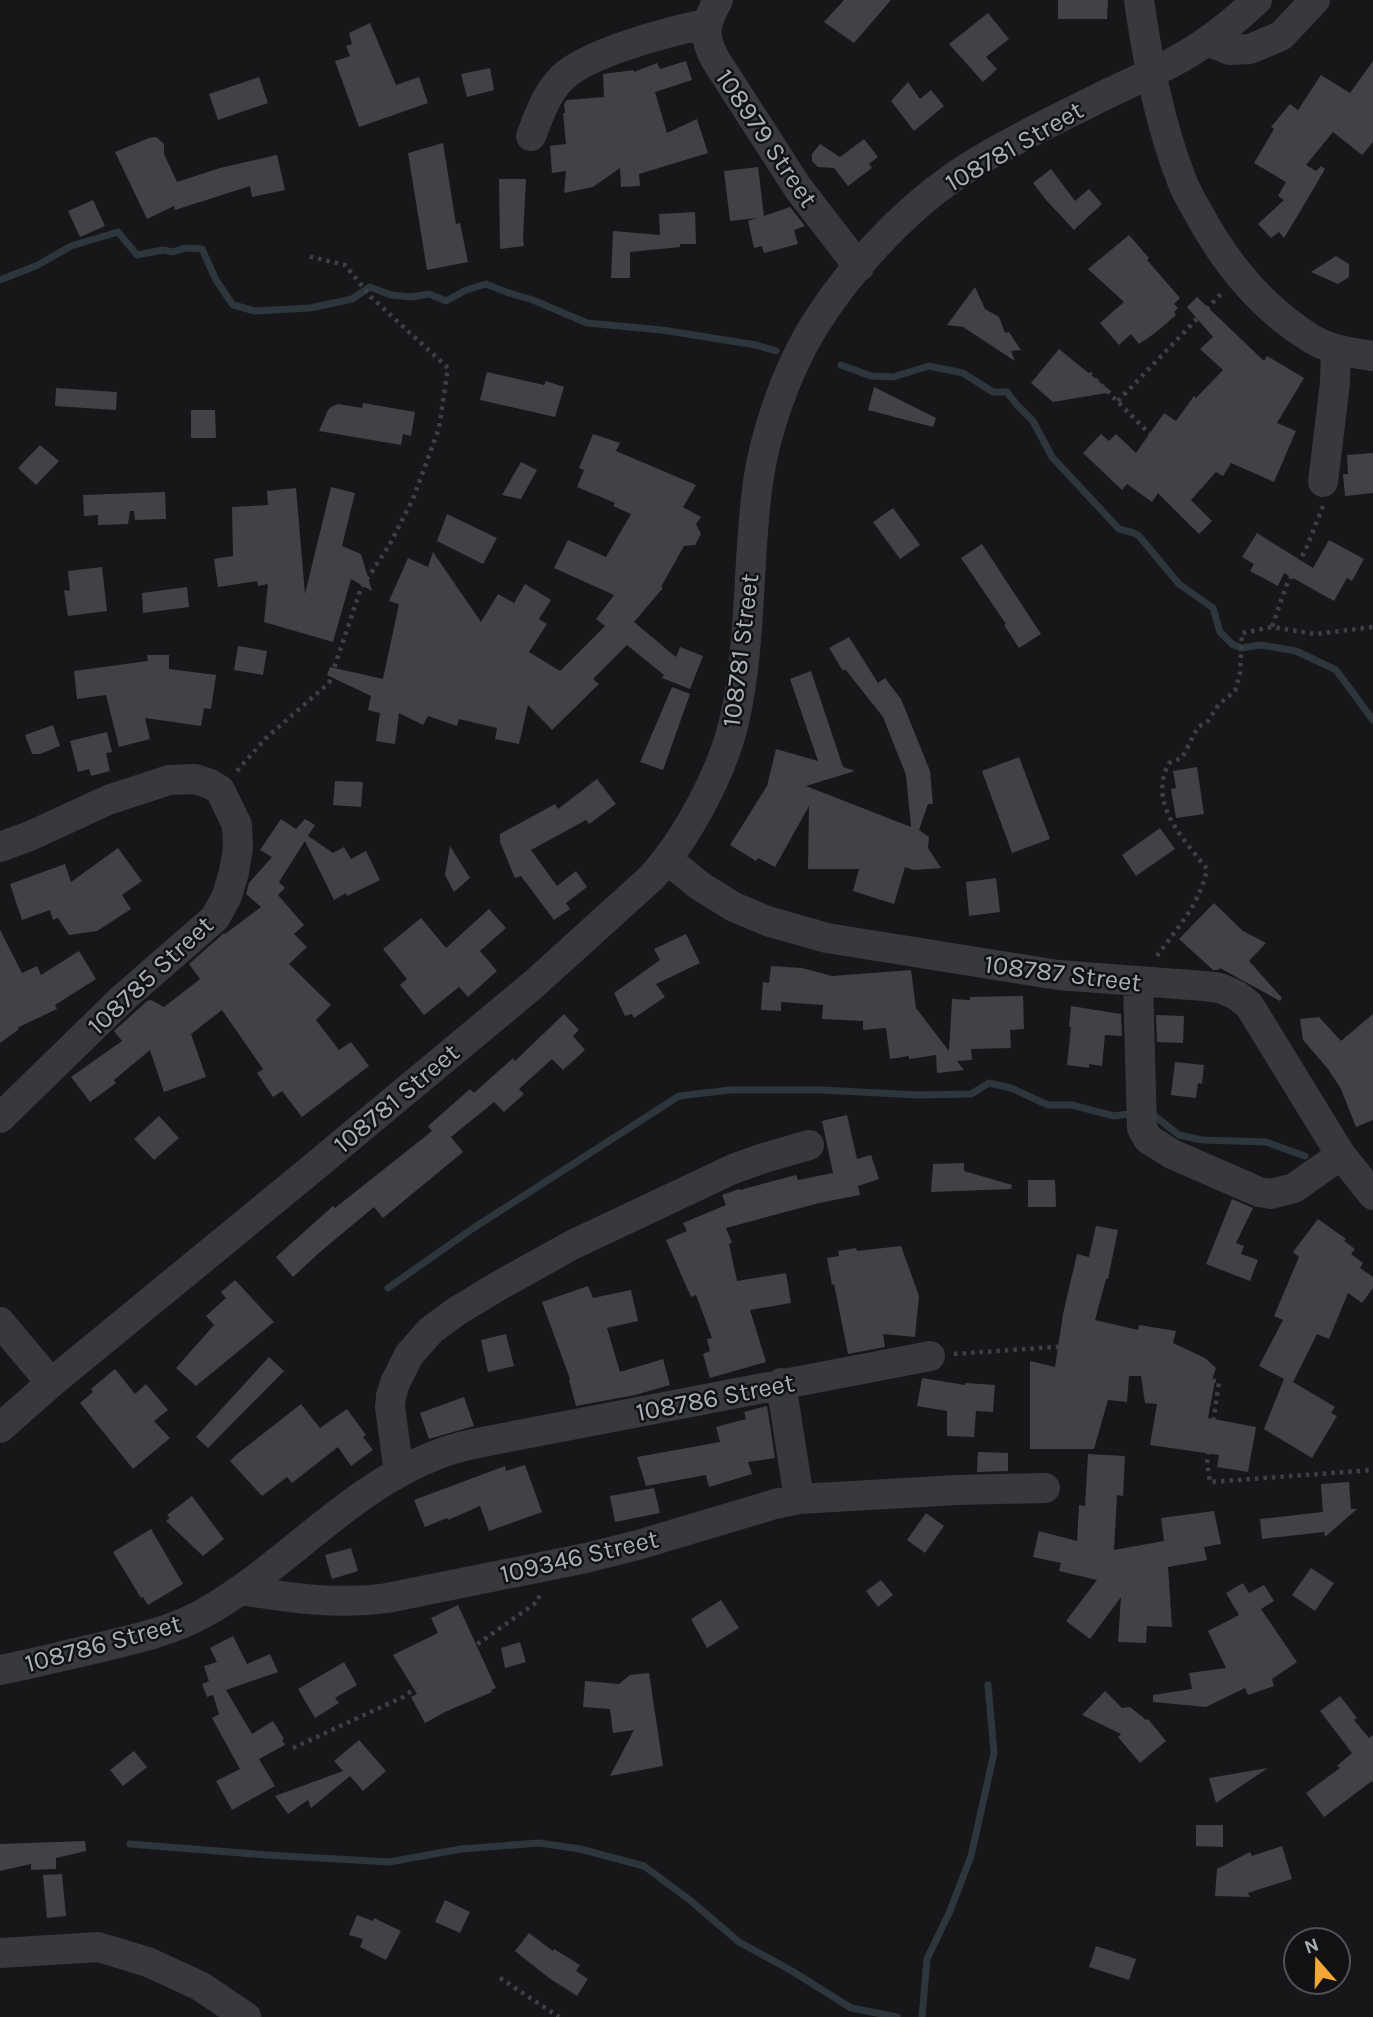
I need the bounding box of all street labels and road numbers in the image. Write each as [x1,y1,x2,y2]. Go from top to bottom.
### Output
street label: 108979 Street [709,63,824,213]
street label: 108781 Street [940,94,1089,198]
street label: 108781 Street [716,571,765,729]
street label: 108785 Street [81,909,220,1041]
street label: 108787 Street [983,948,1143,999]
street label: 108781 Street [327,1037,466,1160]
street label: 108786 Street [633,1367,797,1428]
street label: 109346 Street [497,1523,661,1590]
street label: 108786 Street [22,1608,185,1679]

